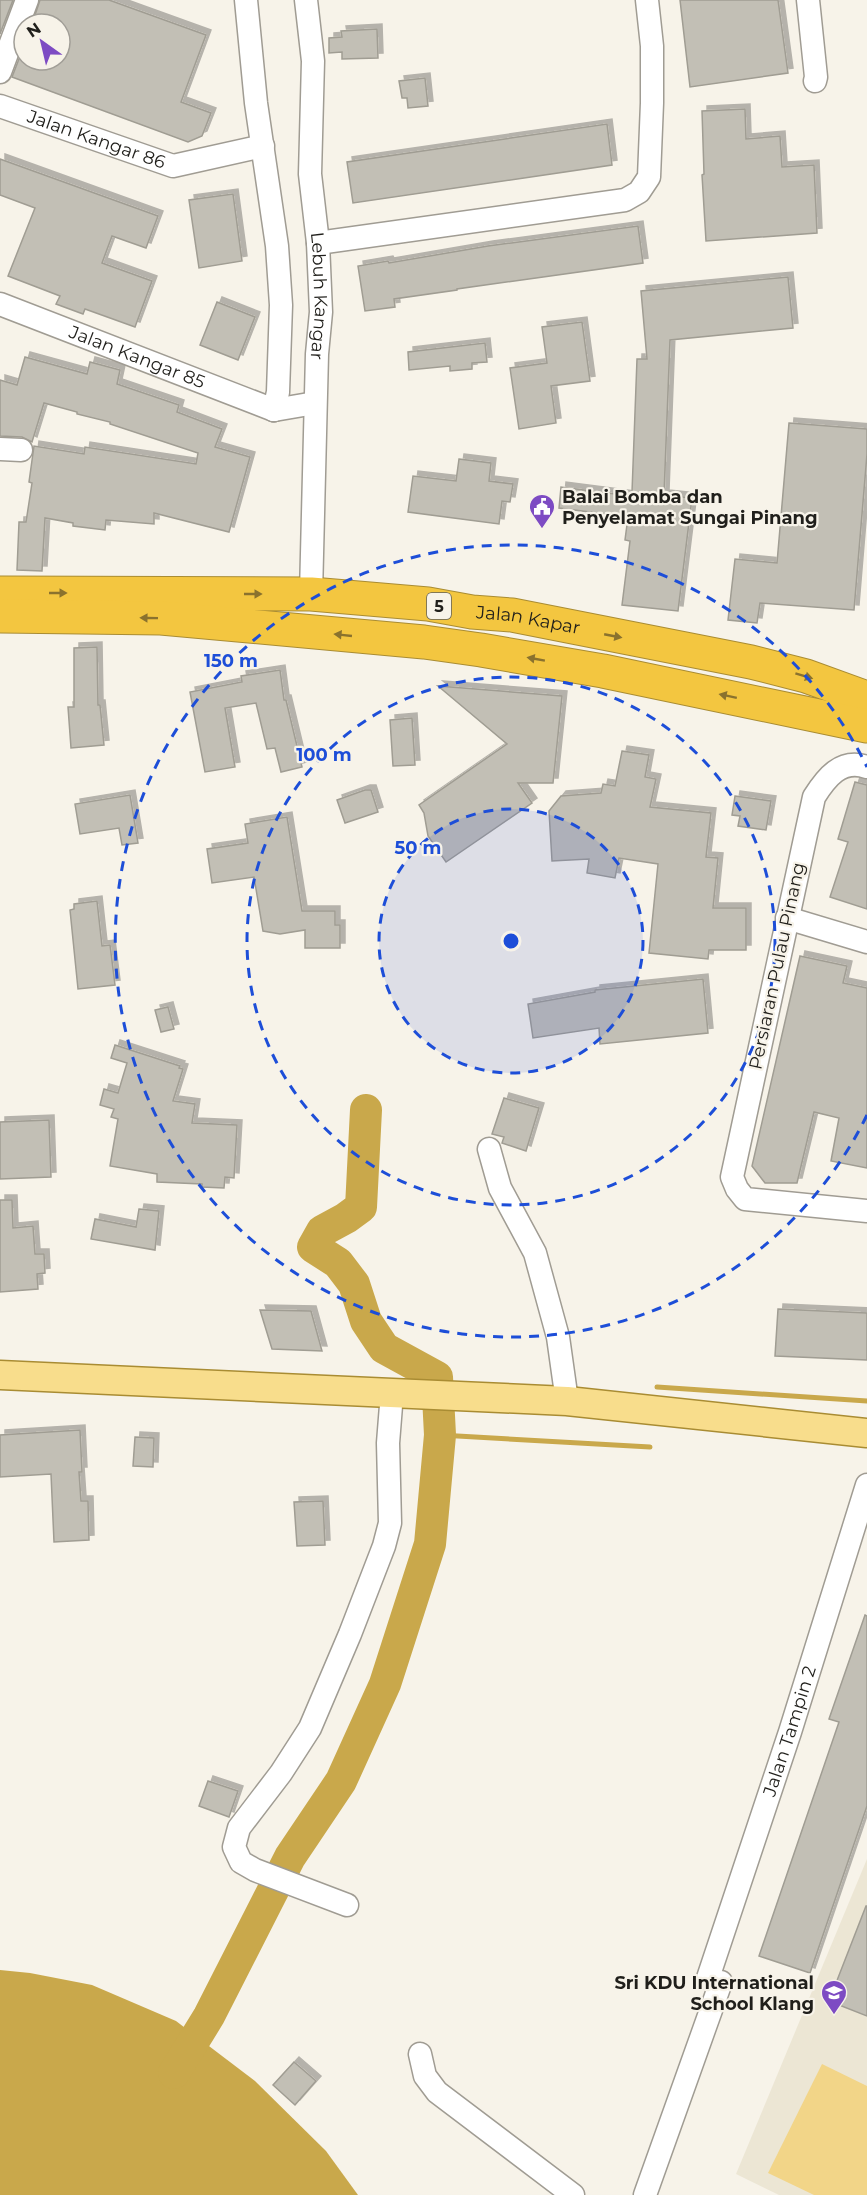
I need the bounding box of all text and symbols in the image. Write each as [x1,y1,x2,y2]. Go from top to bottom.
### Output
north arrow [12,12,72,72]
text: N [23,18,45,41]
street label: Jalan Kangar 86 [23,105,168,174]
street label: Lebuh Kangar [306,231,332,360]
street label: Jalan Kangar 85 [65,320,208,393]
place label: Balai Bomba dan Penyelamat Sungai Pinang [562,486,818,529]
public building icon: Balai Bomba dan Penyelamat Sungai Pinang [527,492,557,530]
one-way arrow [49,588,68,598]
one-way arrow [244,589,263,599]
road number: 5 [427,593,451,619]
street label: Jalan Kapar [474,601,582,639]
one-way arrow [139,613,158,623]
one-way arrow [333,630,352,639]
one-way arrow [604,632,623,641]
text: 150 m [204,650,258,672]
one-way arrow [527,655,546,664]
one-way arrow [795,672,813,681]
one-way arrow [718,691,737,700]
text: 100 m [296,744,352,766]
text: 50 m [395,837,441,859]
street label: Persiaran Pulau Pinang [744,860,810,1072]
centre of rings [501,931,521,951]
street label: Jalan Tampin 2 [758,1663,821,1800]
place label: Sri KDU International School Klang [614,1972,814,2015]
school or university icon: Sri KDU International School Klang [819,1978,849,2016]

